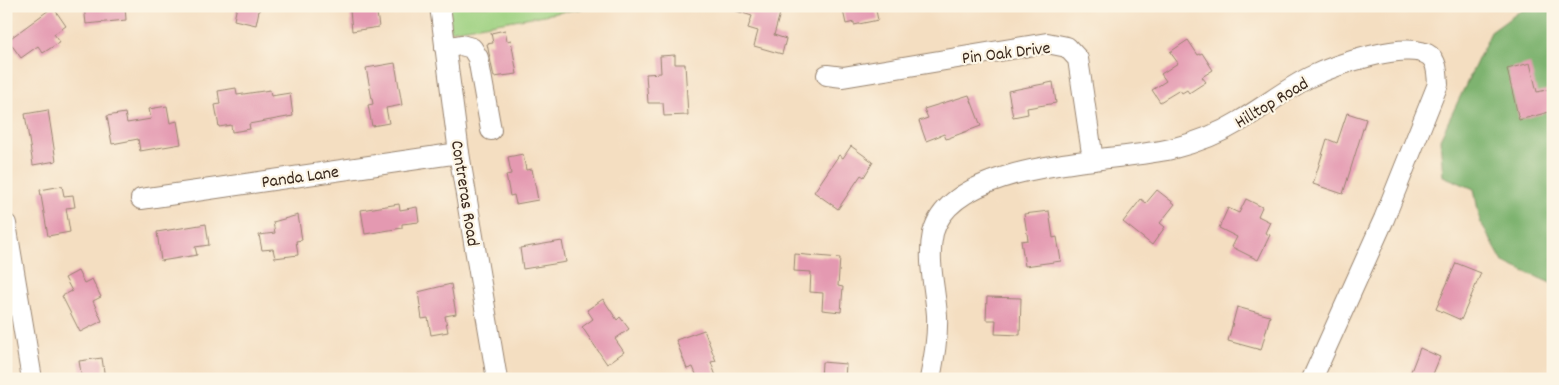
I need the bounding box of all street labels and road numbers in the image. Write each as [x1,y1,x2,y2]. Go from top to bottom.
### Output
street label: Pin Oak Drive [961,37,1052,72]
street label: Hilltop Road [1231,72,1314,136]
street label: Contreras Road [443,139,484,248]
street label: Panda Lane [260,161,341,196]

